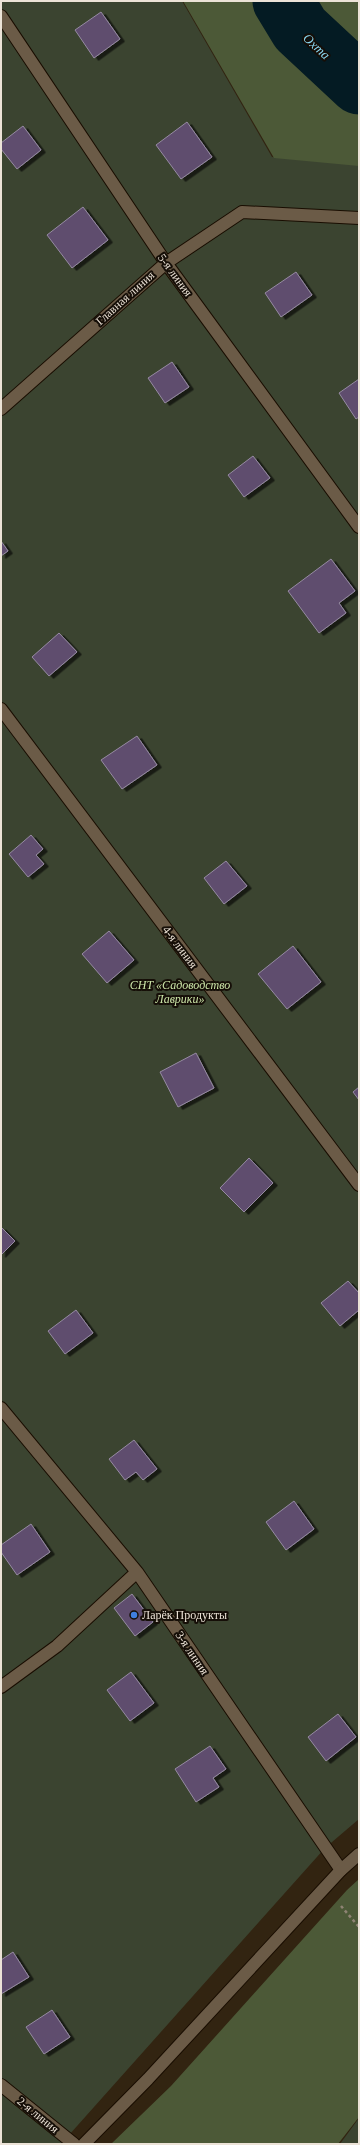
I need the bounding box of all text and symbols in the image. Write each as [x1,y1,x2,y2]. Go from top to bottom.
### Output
water label: Охта [300,30,334,63]
street label: 5-я линия [155,251,195,299]
street label: Главная линия [93,268,158,328]
street label: 4-я линия [160,923,201,971]
park label: СНТ «Садоводство Лаврики» [130,978,230,1006]
place label: Ларёк Продукты [142,1608,227,1622]
marker: Ларёк Продукты [129,1610,139,1620]
street label: 3-я линия [172,1629,212,1678]
street label: 2-я линия [14,2094,62,2136]

